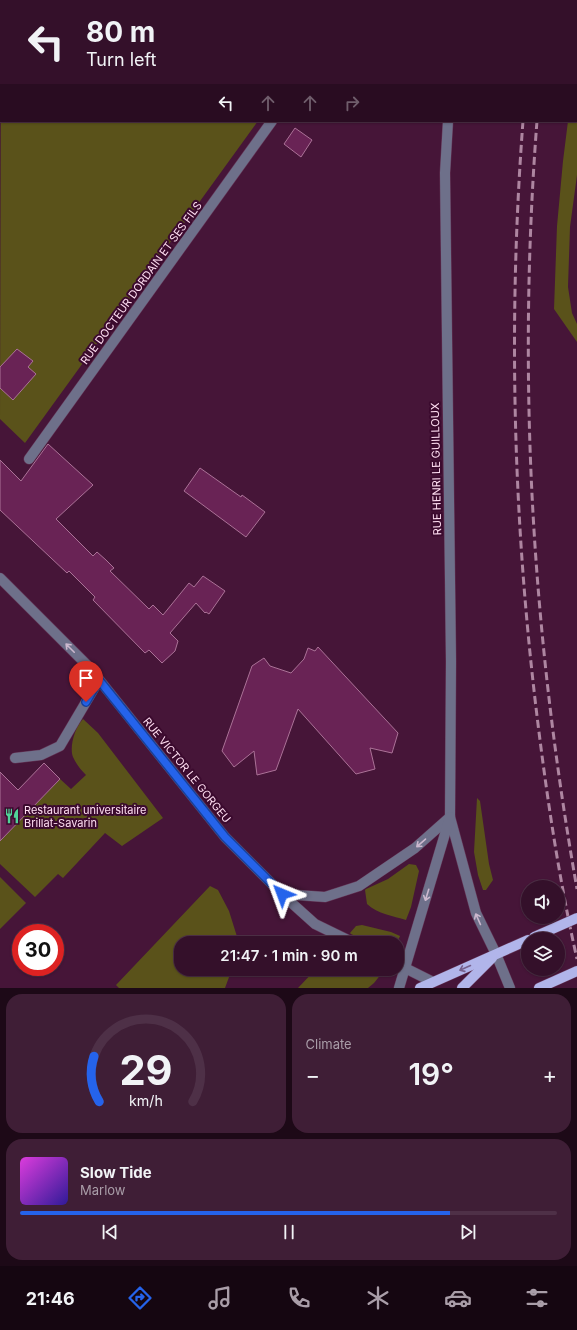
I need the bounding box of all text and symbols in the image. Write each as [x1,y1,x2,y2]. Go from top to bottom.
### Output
text: 80 m [86,15,155,49]
icon: left [20,16,72,68]
text: Turn left [86,49,156,70]
icon: left [215,92,237,114]
icon: ahead [257,92,279,114]
icon: ahead [299,92,321,114]
icon: right [341,92,363,114]
street label: RUE DOCTEUR DORDAIN ET SES FILS [77,199,205,367]
street label: RUE HENRI LE GUILLOUX [428,402,444,535]
one-way arrow [66,643,75,653]
pin [69,661,103,702]
icon: arrive [75,667,97,689]
street label: RUE VICTOR LE GORGEU [140,714,234,826]
place label: Restaurant universitaire Brillat-Savarin [24,803,147,830]
restaurant icon: Restaurant universitaire Brillat-Savarin [3,807,21,825]
one-way arrow [415,838,426,847]
position arrow [261,873,303,915]
map controls [521,880,565,976]
button: sound [521,880,565,924]
one-way arrow [423,888,430,901]
one-way arrow [474,913,481,925]
speed limit sign: 30 [12,924,64,976]
button: layers [521,932,565,976]
text: 21:47 · 1 min · 90 m [220,946,358,965]
one-way arrow [459,965,471,972]
text: Climate [306,1036,352,1052]
text: 29 [119,1044,172,1094]
text: 19° [408,1056,454,1092]
text: − [306,1062,320,1088]
text: + [542,1062,557,1088]
text: km/h [129,1091,163,1108]
text: Slow Tide [80,1163,152,1182]
text: Marlow [80,1182,126,1198]
icon: previous [99,1221,121,1243]
icon: pause [278,1221,300,1243]
icon: next [457,1221,479,1243]
icon: directions [126,1284,154,1312]
icon: music [206,1284,234,1312]
icon: phone [285,1284,313,1312]
icon: climate [364,1284,392,1312]
icon: car [444,1284,472,1312]
icon: filters [523,1284,551,1312]
text: 21:46 [26,1288,75,1309]

